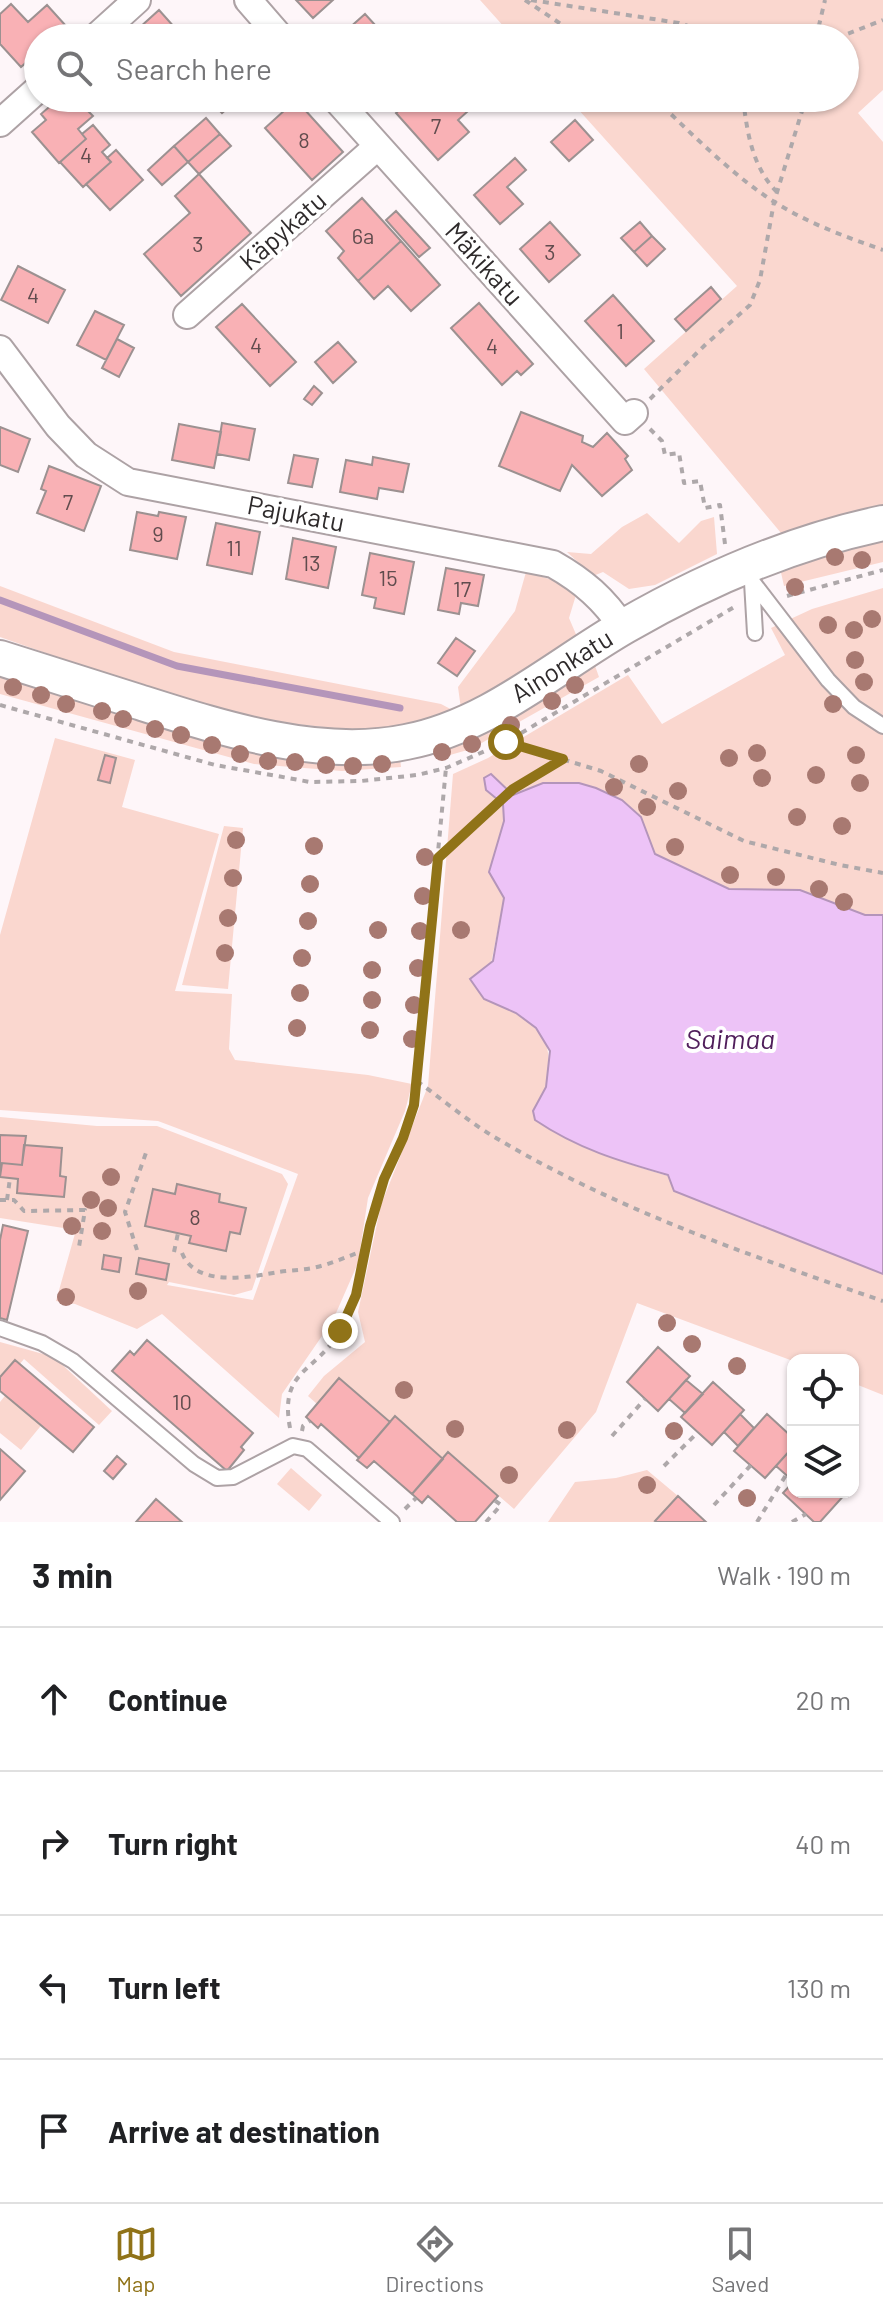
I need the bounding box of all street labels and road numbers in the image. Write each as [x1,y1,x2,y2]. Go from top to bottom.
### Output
street label: Käpykatu [232,184,332,276]
street label: Mäkikatu [440,215,530,311]
street label: Pajukatu [245,488,347,537]
street label: Ainonkatu [505,621,618,708]

